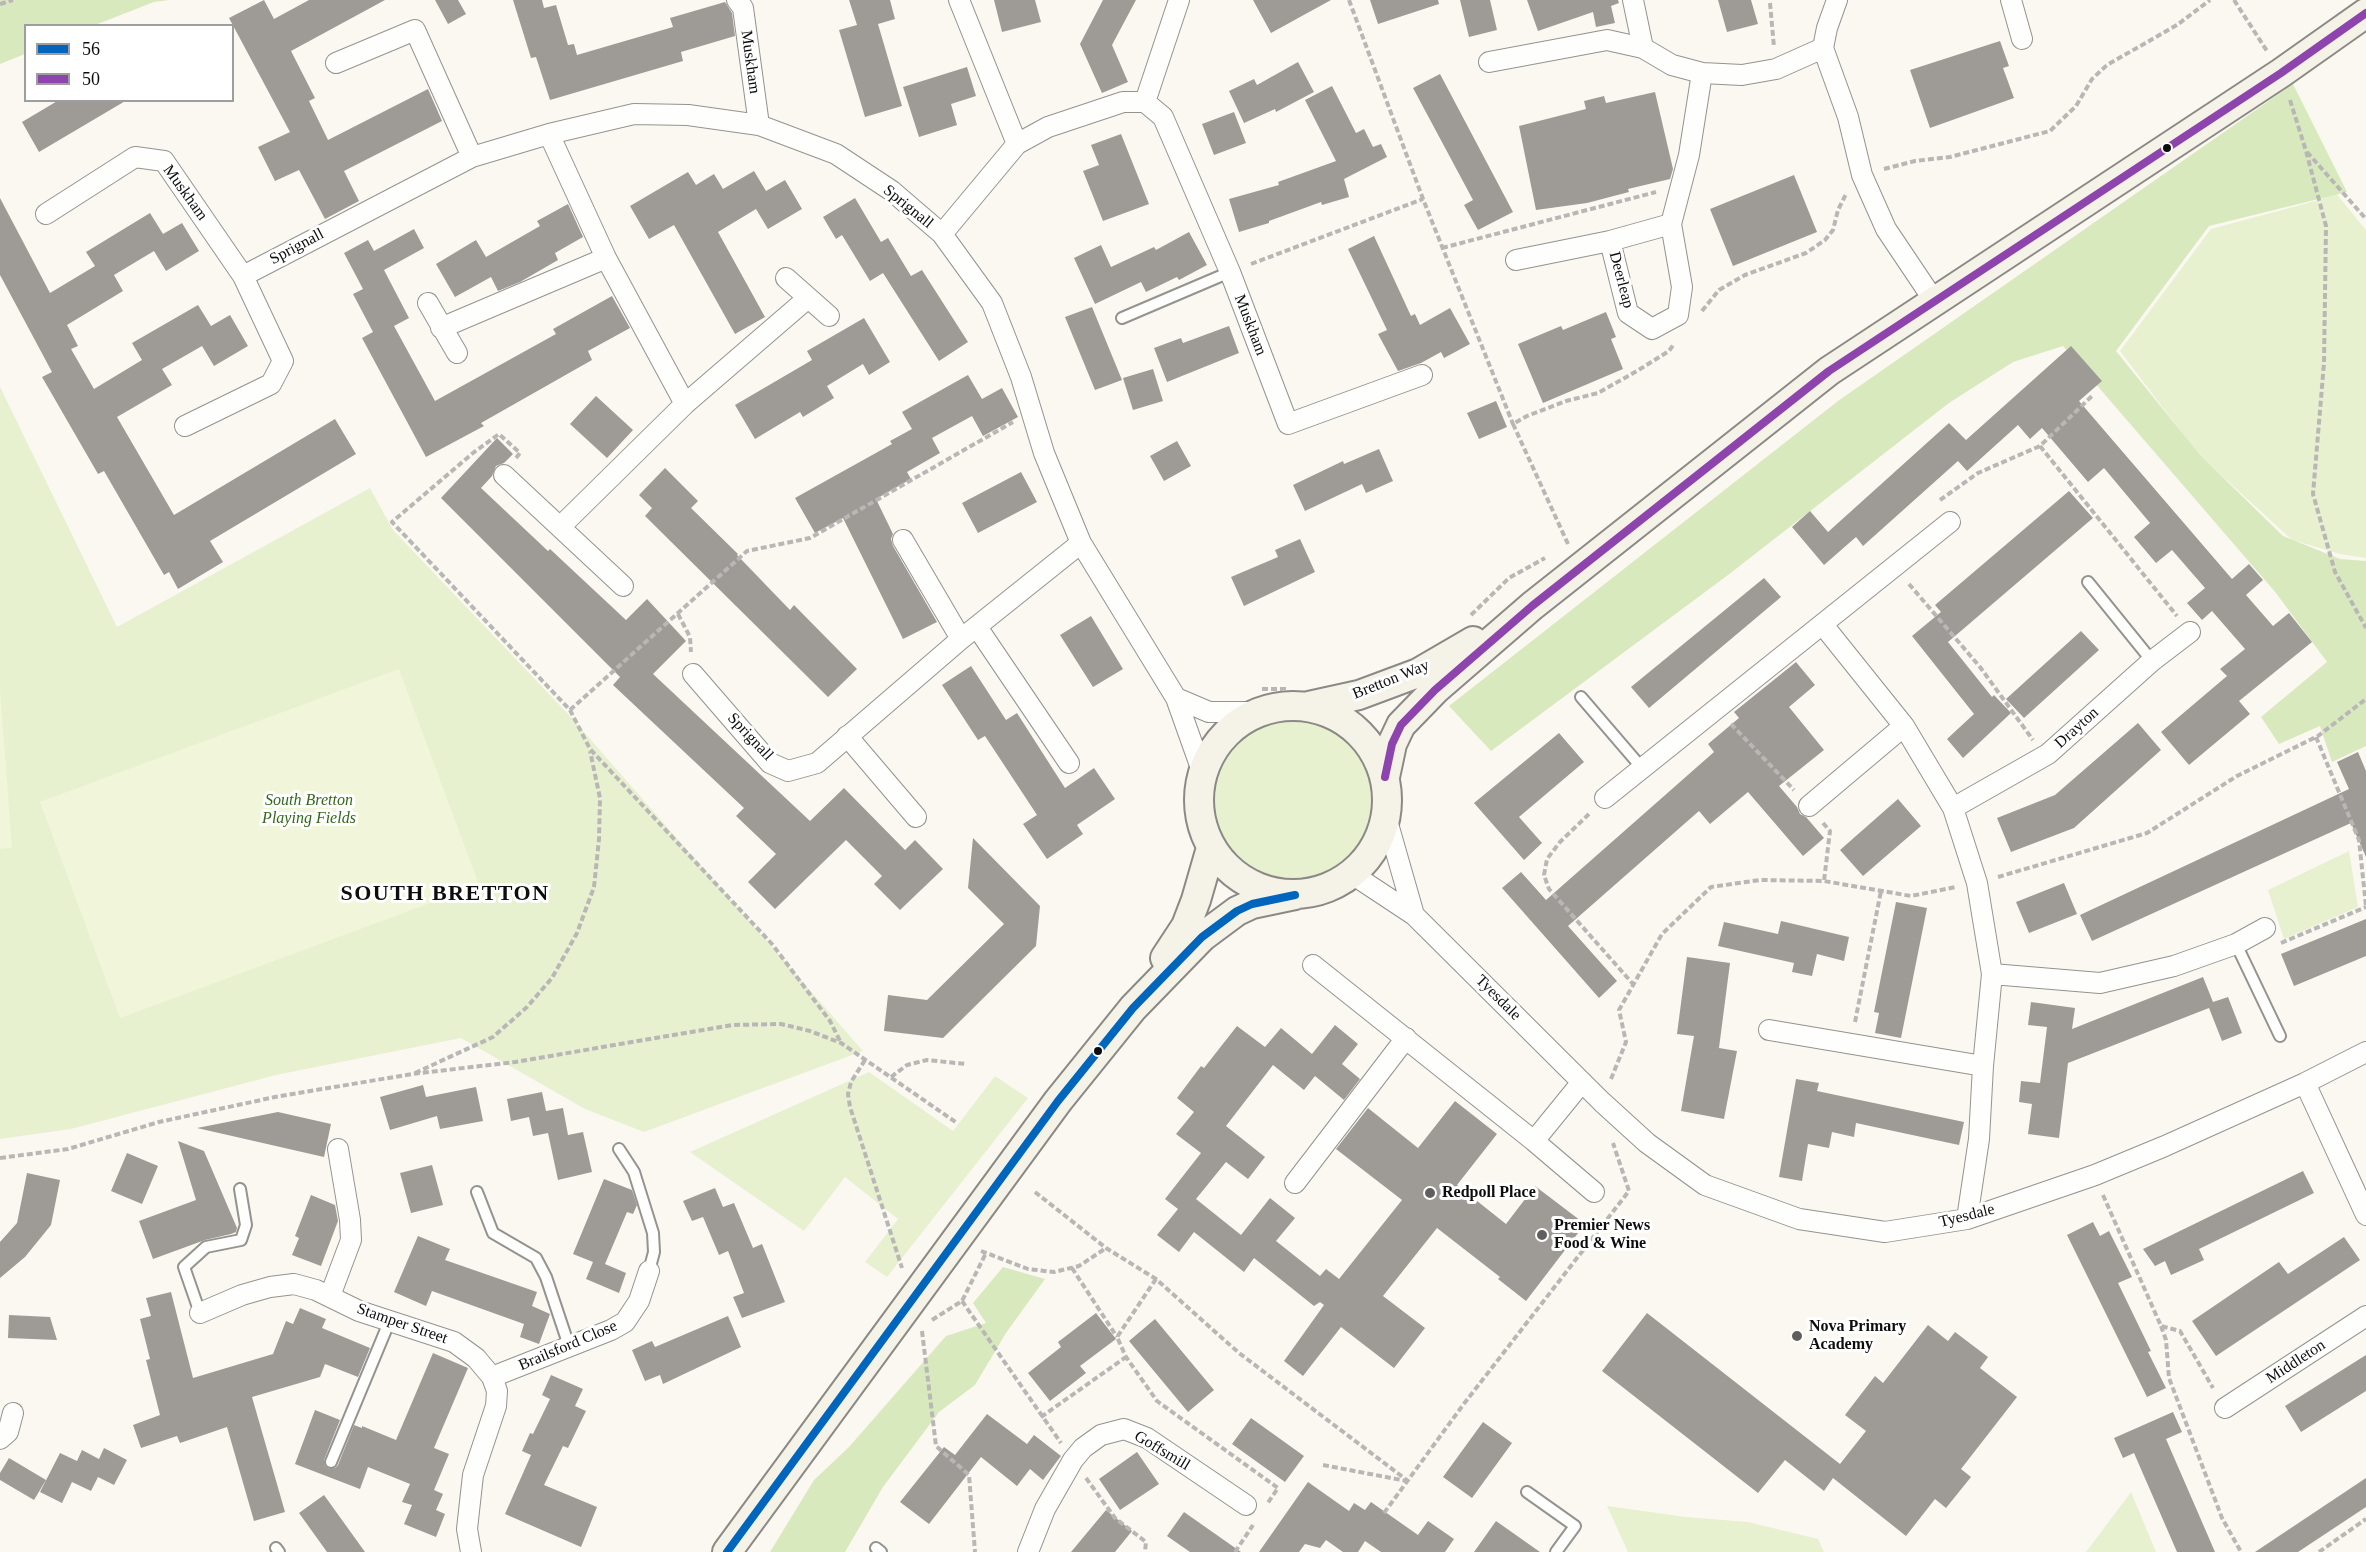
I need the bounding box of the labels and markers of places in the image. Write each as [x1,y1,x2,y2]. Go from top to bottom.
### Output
unlabelled marker [2161,142,2173,154]
unlabelled marker [1092,1045,1104,1057]
place label: Redpoll Place [1442,1183,1536,1203]
marker: Redpoll Place [1423,1186,1437,1200]
place label: Premier News Food & Wine [1554,1216,1650,1254]
marker: Premier News Food & Wine [1535,1228,1549,1242]
place label: Nova Primary Academy [1809,1317,1906,1355]
marker: Nova Primary Academy [1790,1329,1804,1343]

